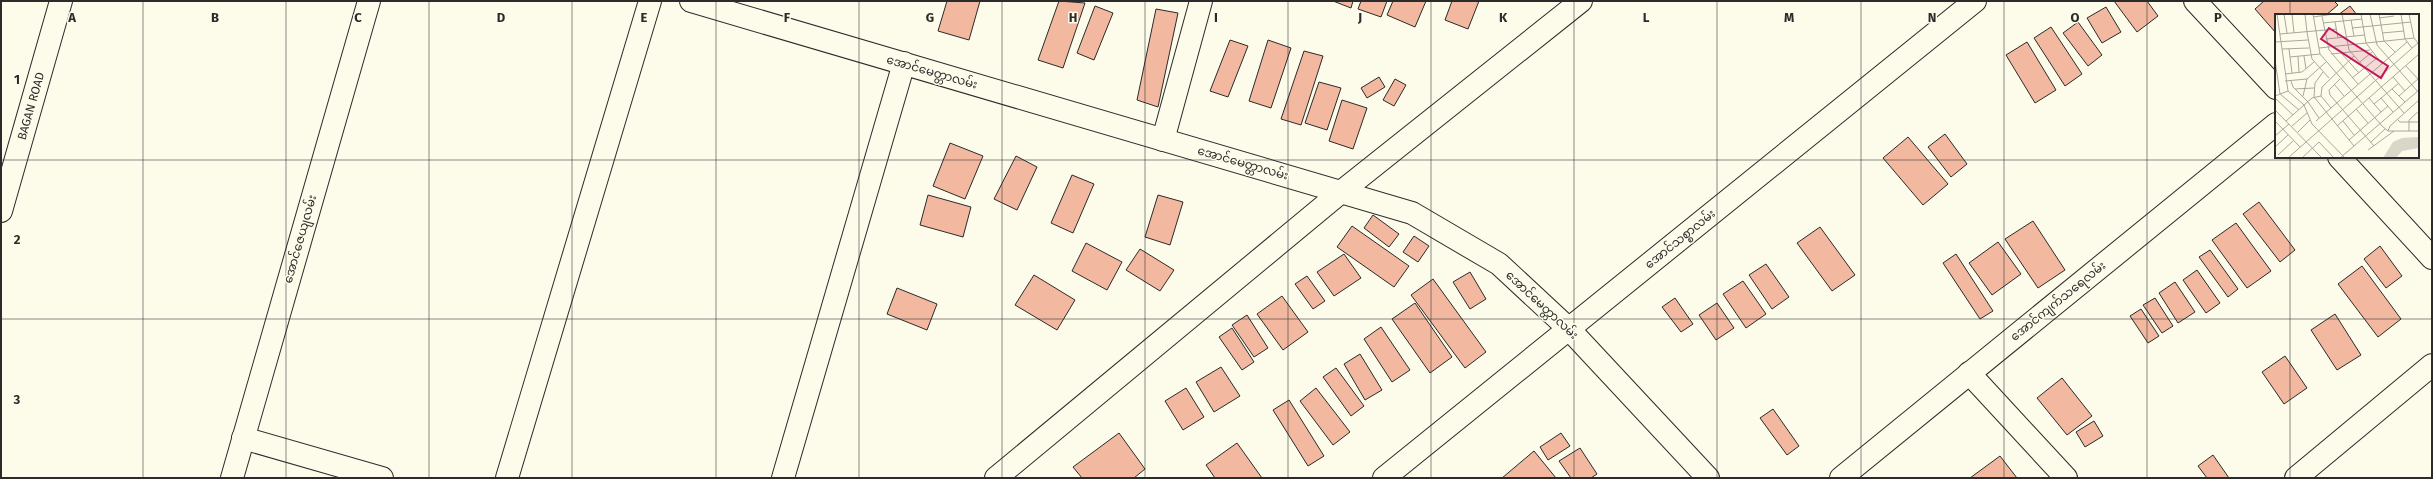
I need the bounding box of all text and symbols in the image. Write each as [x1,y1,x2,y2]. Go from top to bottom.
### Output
text: A [67,10,76,25]
text: B [211,10,219,25]
text: C [354,10,362,25]
text: D [497,10,506,25]
text: E [641,10,648,25]
text: F [784,10,791,25]
text: G [926,10,934,25]
text: H [1069,10,1077,25]
text: I [1214,10,1218,25]
text: J [1357,10,1362,25]
text: K [1499,10,1508,25]
text: L [1643,10,1650,25]
text: M [1784,10,1794,25]
text: N [1928,10,1936,25]
text: O [2071,10,2080,25]
text: P [2214,10,2222,25]
inset map [2275,14,2419,158]
street label: အောင်မေတ္တာလမ်း [884,50,980,95]
street label: BAGAN ROAD [15,70,47,141]
text: 1 [14,72,20,87]
street label: အောင်မေတ္တာလမ်း [1195,141,1291,186]
street label: အောင်ဇေယျလမ်း [279,193,322,286]
street label: အောင်သစ္စာလမ်း [1641,205,1720,274]
text: 2 [14,232,21,247]
street label: အောင်ကျက်သရေလမ်း [2006,257,2110,346]
street label: အောင်မေတ္တာလမ်း [1501,266,1582,344]
text: 3 [13,392,21,407]

